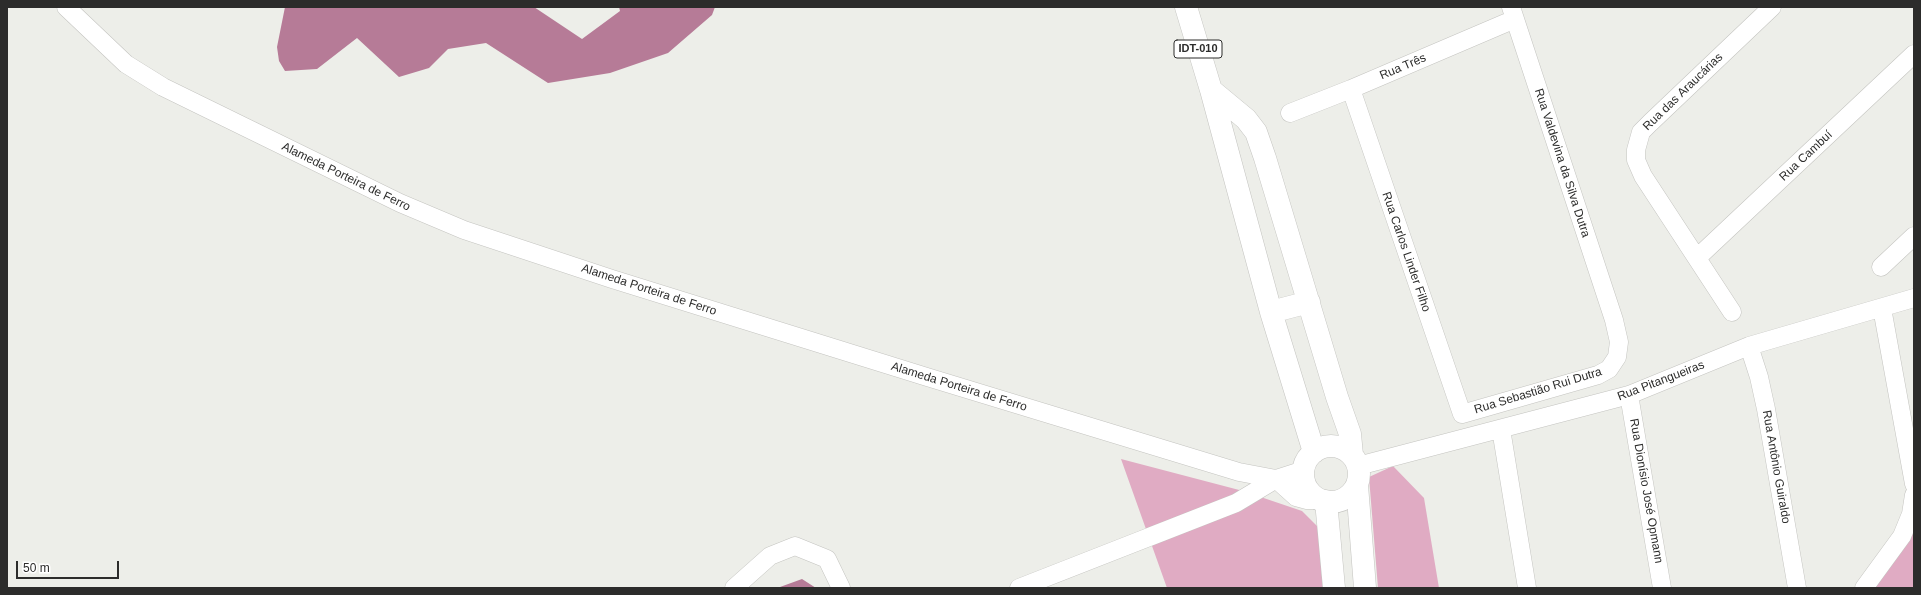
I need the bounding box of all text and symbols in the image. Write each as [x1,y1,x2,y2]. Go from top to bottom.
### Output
road number: IDT-010 [1174,40,1222,58]
street label: Rua das Araucárias [1640,50,1726,134]
street label: Rua Três [1378,51,1428,83]
street label: Rua Valdevina da Silva Dutra [1531,87,1593,239]
street label: Rua Cambuí [1776,128,1836,184]
street label: Alameda Porteira de Ferro [279,140,413,214]
street label: Rua Carlos Linder Filho [1379,190,1433,314]
street label: Alameda Porteira de Ferro [580,261,718,319]
street label: Rua Pitangueiras [1615,358,1707,404]
street label: Alameda Porteira de Ferro [889,359,1029,415]
street label: Rua Sebastião Rui Dutra [1472,365,1604,417]
street label: Rua Antônio Guiraldo [1759,409,1793,525]
street label: Rua Dionísio José Opmann [1626,417,1666,565]
scale bar [18,553,121,579]
text: 50 m [23,561,50,575]

